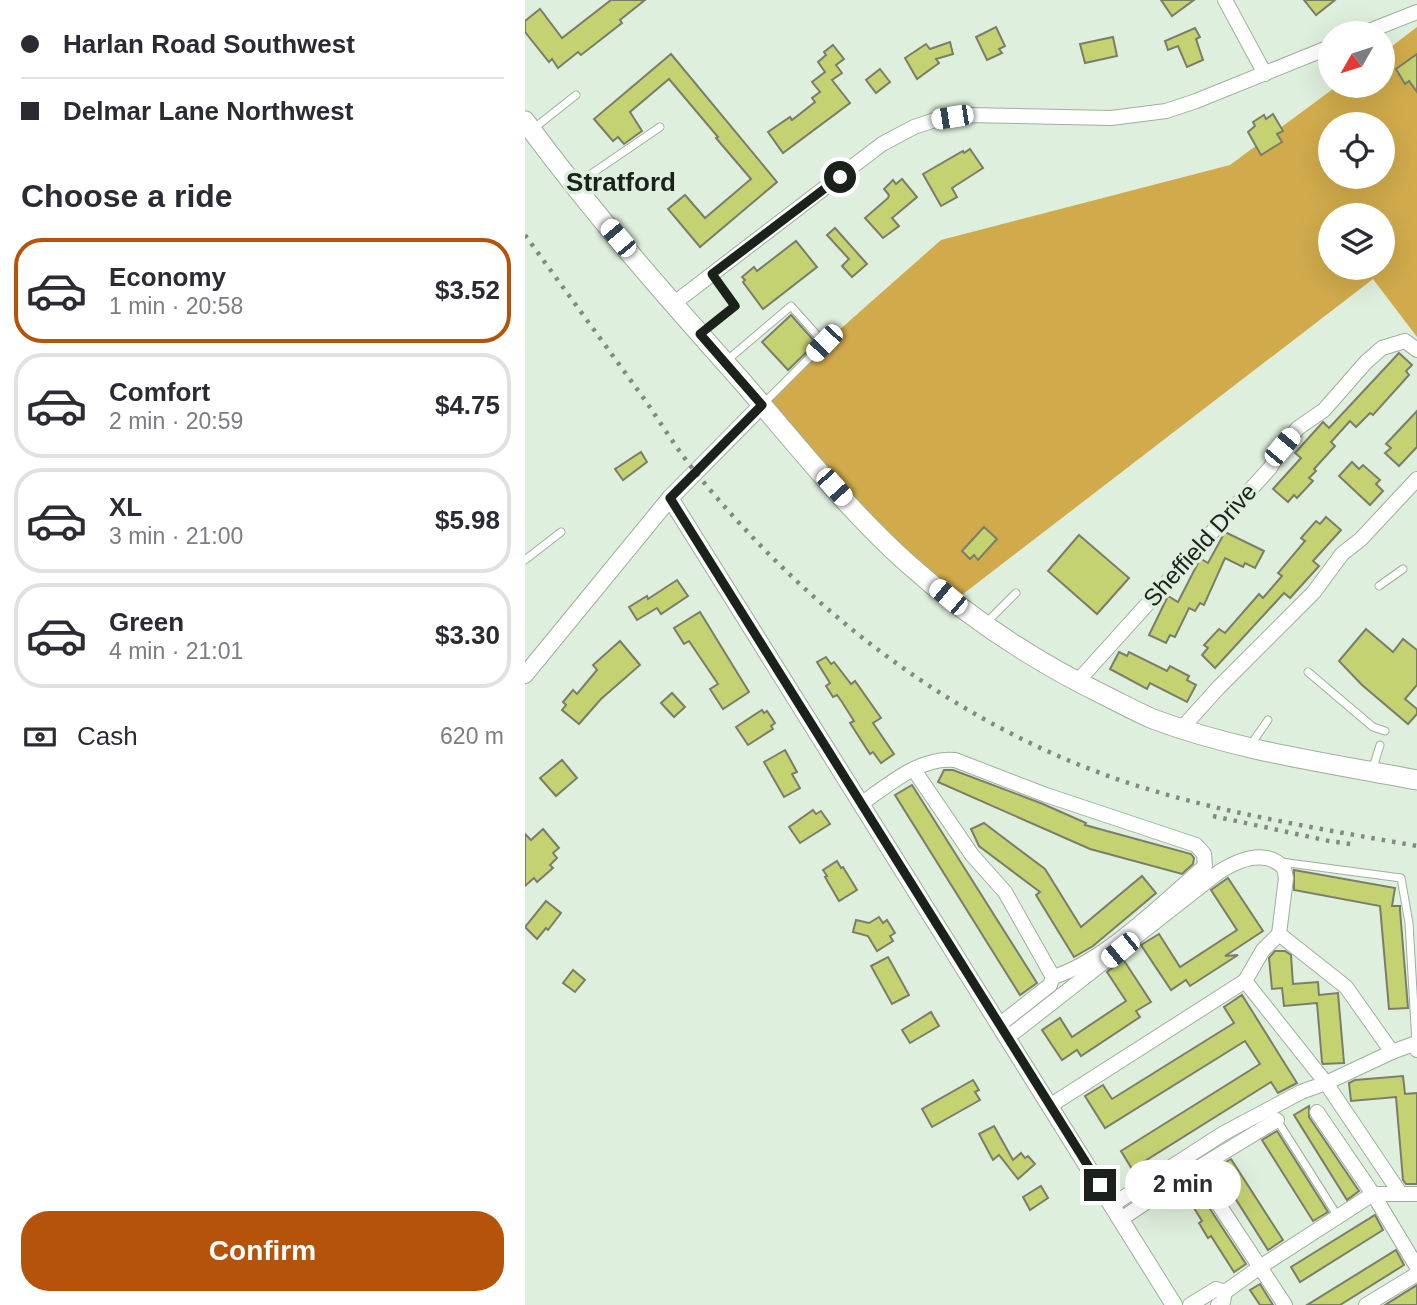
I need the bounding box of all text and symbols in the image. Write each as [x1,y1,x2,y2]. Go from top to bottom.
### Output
north arrow [1318,21,1395,98]
map controls [1318,21,1395,280]
text: Harlan Road Southwest [63,29,355,59]
text: Delmar Lane Northwest [63,96,353,126]
car [930,103,975,131]
button: locate [1318,112,1395,189]
route start [824,161,856,193]
district label: Stratford [566,167,676,197]
text: Choose a ride [21,178,233,214]
button: layers [1318,203,1395,280]
car [597,215,640,261]
icon: car [25,259,88,322]
text: Economy [109,262,226,292]
text: $3.52 [435,275,500,305]
text: 1 min · 20:58 [109,293,243,319]
car [802,321,847,365]
icon: car [25,374,88,437]
text: Comfort [109,377,210,407]
text: $4.75 [435,390,500,420]
text: 2 min · 20:59 [109,408,243,434]
car [1261,424,1304,470]
car [813,464,856,510]
street label: Sheffield Drive [1138,478,1262,612]
icon: car [25,489,88,552]
text: XL [109,492,142,522]
text: $5.98 [435,505,500,535]
text: 3 min · 21:00 [109,523,243,549]
car [926,575,971,619]
icon: car [25,604,88,667]
text: Green [109,607,184,637]
text: $3.30 [435,620,500,650]
text: 4 min · 21:01 [109,638,243,664]
icon: cash [21,718,59,756]
text: Cash [77,721,138,751]
text: 620 m [440,723,504,749]
car [1098,929,1143,971]
callout: 2 min [1125,1160,1240,1210]
route end [1084,1169,1116,1201]
text: 2 min [1153,1171,1213,1197]
button: Confirm [21,1211,504,1291]

